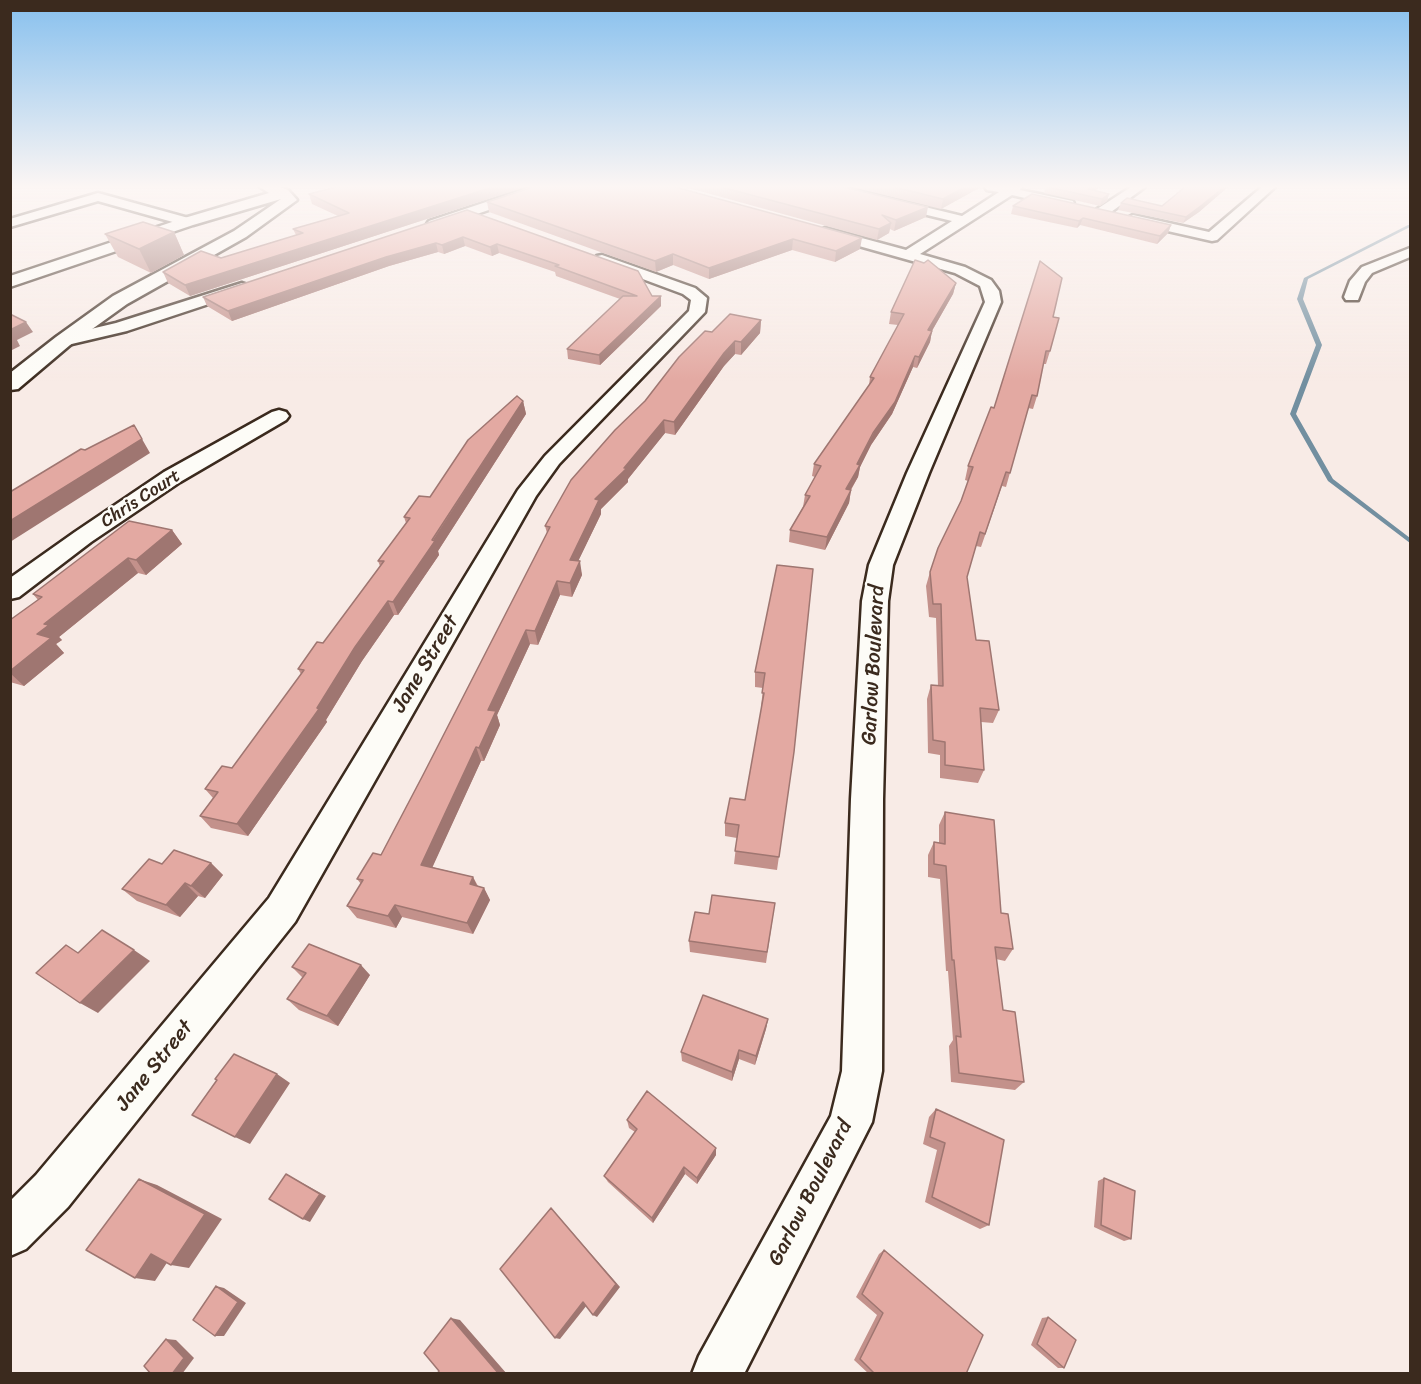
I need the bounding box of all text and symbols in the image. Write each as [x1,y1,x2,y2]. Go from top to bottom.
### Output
street label: Chris Court [97,465,185,533]
street label: Garlow Boulevard [857,584,891,746]
street label: Jane Street [387,611,465,717]
street label: Jane Street [111,1016,199,1116]
street label: Garlow Boulevard [763,1116,859,1270]

